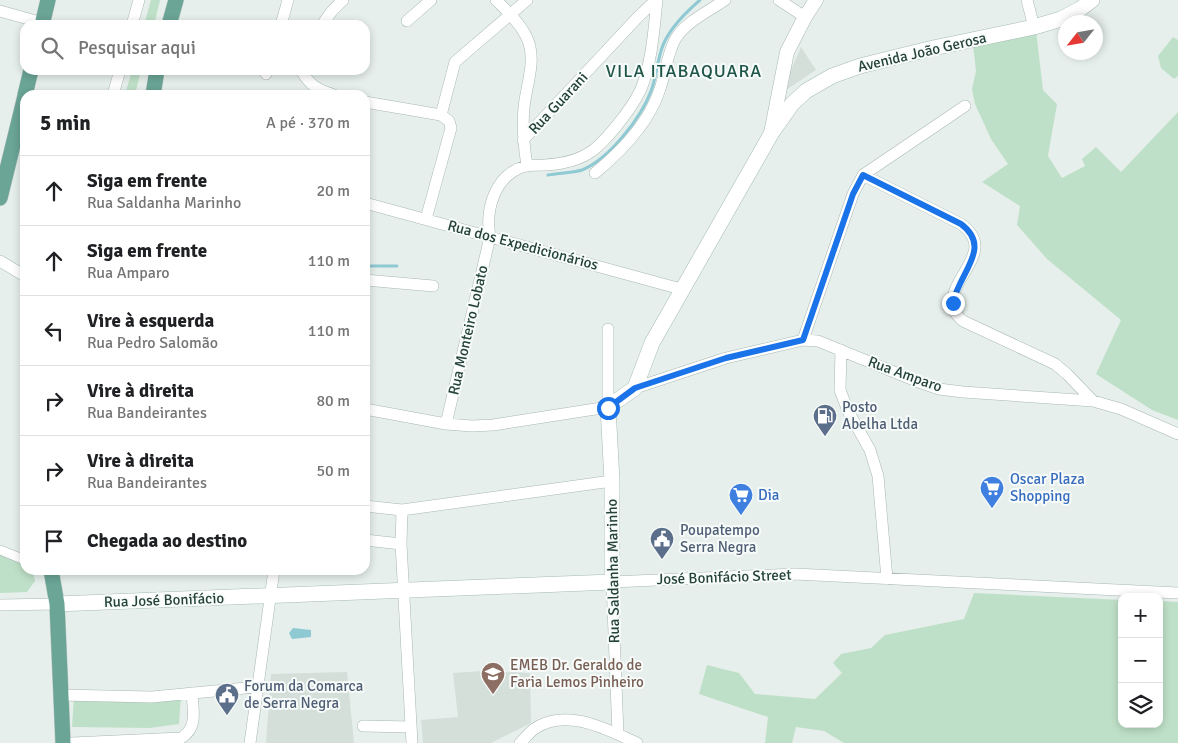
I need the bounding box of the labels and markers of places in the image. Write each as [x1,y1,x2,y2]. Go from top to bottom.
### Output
place label: Posto Abelha Ltda [842,398,918,433]
fuel station icon: Posto Abelha Ltda [812,403,838,437]
place label: Oscar Plaza Shopping [1010,470,1085,505]
supermarket icon: Oscar Plaza Shopping [979,475,1005,509]
supermarket icon: Dia [728,482,754,516]
place label: Dia [758,486,779,504]
place label: Poupatempo Serra Negra [680,521,760,556]
public building icon: Poupatempo Serra Negra [649,526,675,560]
place label: EMEB Dr. Geraldo de Faria Lemos Pinheiro [510,656,644,691]
school or university icon: EMEB Dr. Geraldo de Faria Lemos Pinheiro [480,661,506,695]
place label: Forum da Comarca de Serra Negra [244,677,363,712]
public building icon: Forum da Comarca de Serra Negra [214,682,240,716]

